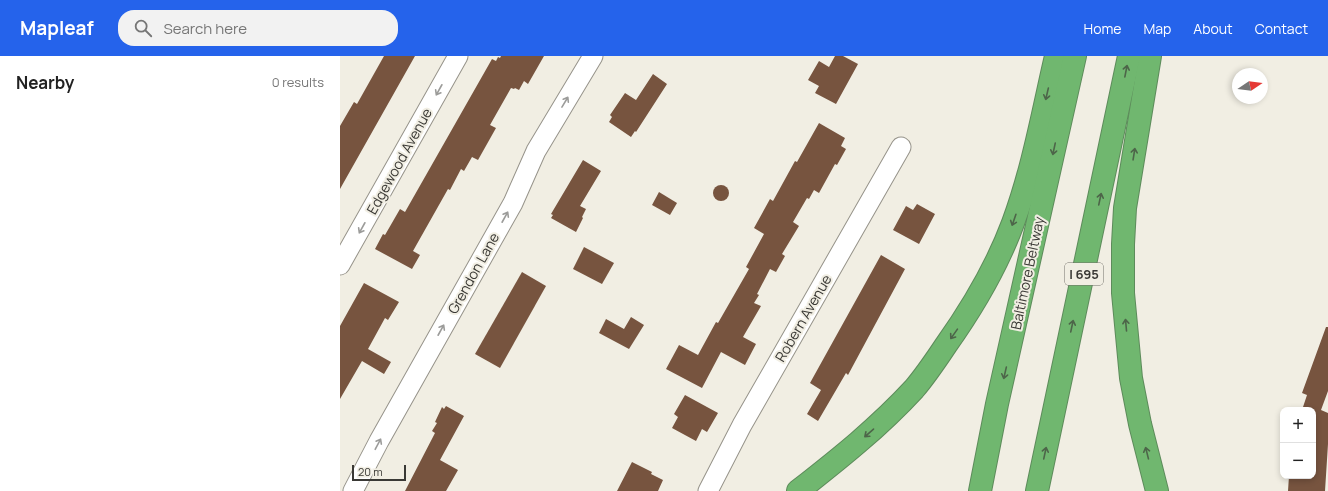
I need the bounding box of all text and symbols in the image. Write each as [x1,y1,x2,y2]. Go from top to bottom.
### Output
search box [118,10,398,46]
text: Mapleaf [20,15,94,41]
icon: search [132,17,154,39]
text: Search here [164,18,247,39]
text: Home [1084,19,1121,38]
text: Map [1143,19,1171,38]
text: About [1193,19,1233,38]
text: Contact [1255,19,1308,38]
one-way arrow [1122,65,1130,78]
north arrow [1232,68,1268,104]
text: Nearby [16,71,74,94]
text: 0 results [272,73,324,91]
one-way arrow [435,84,443,96]
one-way arrow [1043,87,1051,100]
one-way arrow [562,96,570,108]
street label: Edgewood Avenue [362,105,436,217]
one-way arrow [1049,142,1057,155]
one-way arrow [1130,148,1138,161]
one-way arrow [1096,192,1104,205]
one-way arrow [501,211,509,223]
one-way arrow [1010,213,1017,226]
street label: Baltimore Beltway [1006,214,1048,331]
one-way arrow [357,221,365,233]
street label: Grendon Lane [443,229,503,317]
road number: I 695 [1065,263,1103,285]
street label: Robern Avenue [770,271,836,365]
one-way arrow [1122,319,1130,332]
one-way arrow [1069,320,1077,333]
one-way arrow [438,325,445,337]
one-way arrow [950,329,958,340]
one-way arrow [1000,366,1008,379]
map controls [1280,407,1316,479]
button: + [1280,407,1316,443]
one-way arrow [864,428,875,437]
one-way arrow [374,438,382,450]
button: − [1280,443,1316,479]
one-way arrow [1042,447,1050,460]
one-way arrow [1143,447,1150,460]
scale bar [352,463,406,482]
text: 20 m [358,464,383,479]

